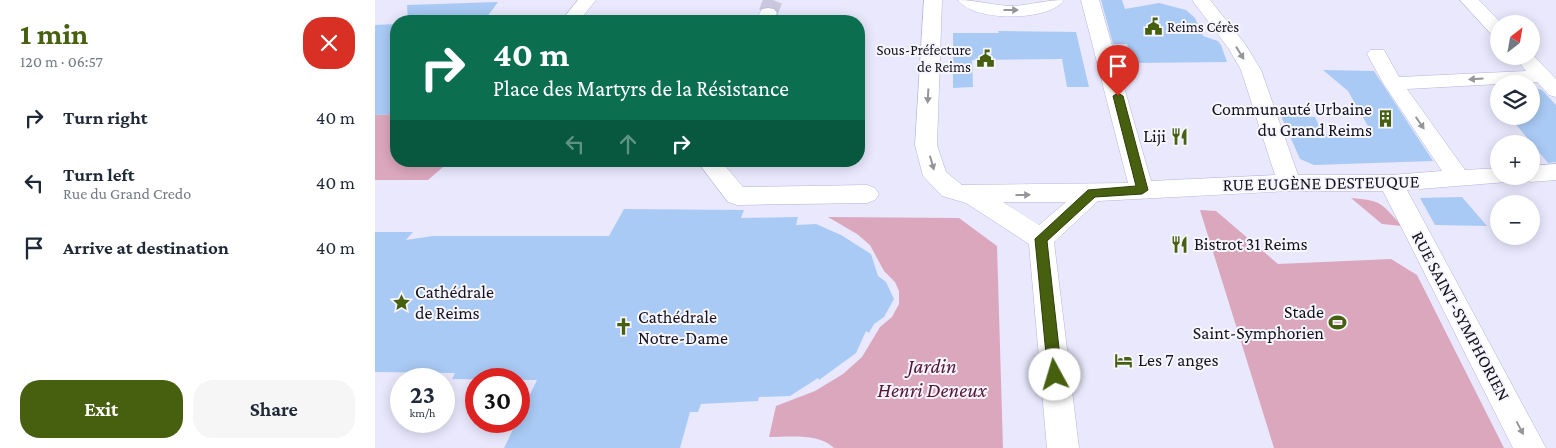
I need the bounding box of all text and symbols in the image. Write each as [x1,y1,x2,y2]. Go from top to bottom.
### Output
one-way arrow [1003,6,1019,14]
north arrow [1490,15,1540,65]
map controls [1490,15,1540,245]
text: 1 min [20,17,88,50]
button: close [303,17,355,69]
public building icon: Reims Cérès [1143,17,1163,37]
place label: Reims Cérès [1167,19,1239,35]
icon: right [410,35,475,100]
text: 40 m [493,35,570,74]
place label: Sous-Préfecture de Reims [876,42,971,75]
pin [1097,45,1139,96]
one-way arrow [1236,46,1245,60]
public building icon: Sous-Préfecture de Reims [975,49,995,69]
icon: arrive [1104,52,1132,80]
text: 120 m · 06:57 [20,53,103,70]
button: layers [1490,75,1540,125]
text: Place des Martyrs de la Résistance [493,76,789,101]
one-way arrow [1468,76,1484,84]
one-way arrow [924,88,932,104]
place label: Communauté Urbaine du Grand Reims [1212,99,1372,140]
icon: right [20,104,48,132]
text: Turn right [63,107,148,128]
text: 40 m [316,107,355,128]
building icon: Communauté Urbaine du Grand Reims [1376,109,1396,129]
one-way arrow [1415,117,1425,130]
place label: Liji [1143,126,1166,147]
restaurant icon: Liji [1170,126,1190,146]
icon: left [561,130,589,158]
icon: ahead [614,130,642,158]
icon: right [667,130,695,158]
button: + [1490,135,1540,185]
one-way arrow [928,155,936,170]
text: Turn left [63,164,135,185]
icon: left [20,169,48,197]
street label: RUE EUGÈNE DESTEUQUE [1222,171,1420,195]
text: 40 m [316,172,355,193]
text: Rue du Grand Credo [63,185,191,202]
one-way arrow [1015,190,1031,198]
button: − [1490,195,1540,245]
street label: RUE SAINT-SYMPHORIEN [1408,228,1514,404]
icon: arrive [20,234,48,262]
restaurant icon: Bistrot 31 Reims [1170,234,1190,254]
place label: Bistrot 31 Reims [1194,234,1308,254]
text: Arrive at destination [63,237,229,258]
text: 40 m [316,237,355,258]
place label: Cathédrale de Reims [415,282,494,323]
place icon: Cathédrale de Reims [391,292,411,312]
place label: Stade Saint-Symphorien [1193,302,1324,343]
place label: Cathédrale Notre-Dame [638,307,728,348]
sports icon: Stade Saint-Symphorien [1328,312,1348,332]
church icon: Cathédrale Notre-Dame [614,317,634,337]
position arrow [1028,348,1080,400]
hotel icon: Les 7 anges [1114,350,1134,370]
place label: Les 7 anges [1138,350,1219,370]
park label: Jardin Henri Deneux [877,354,988,402]
speed limit sign: 30 [465,368,530,433]
button: Exit [20,380,183,438]
button: Share [193,380,355,438]
text: 23 [410,381,435,408]
text: km/h [410,406,435,420]
one-way arrow [1515,421,1524,435]

